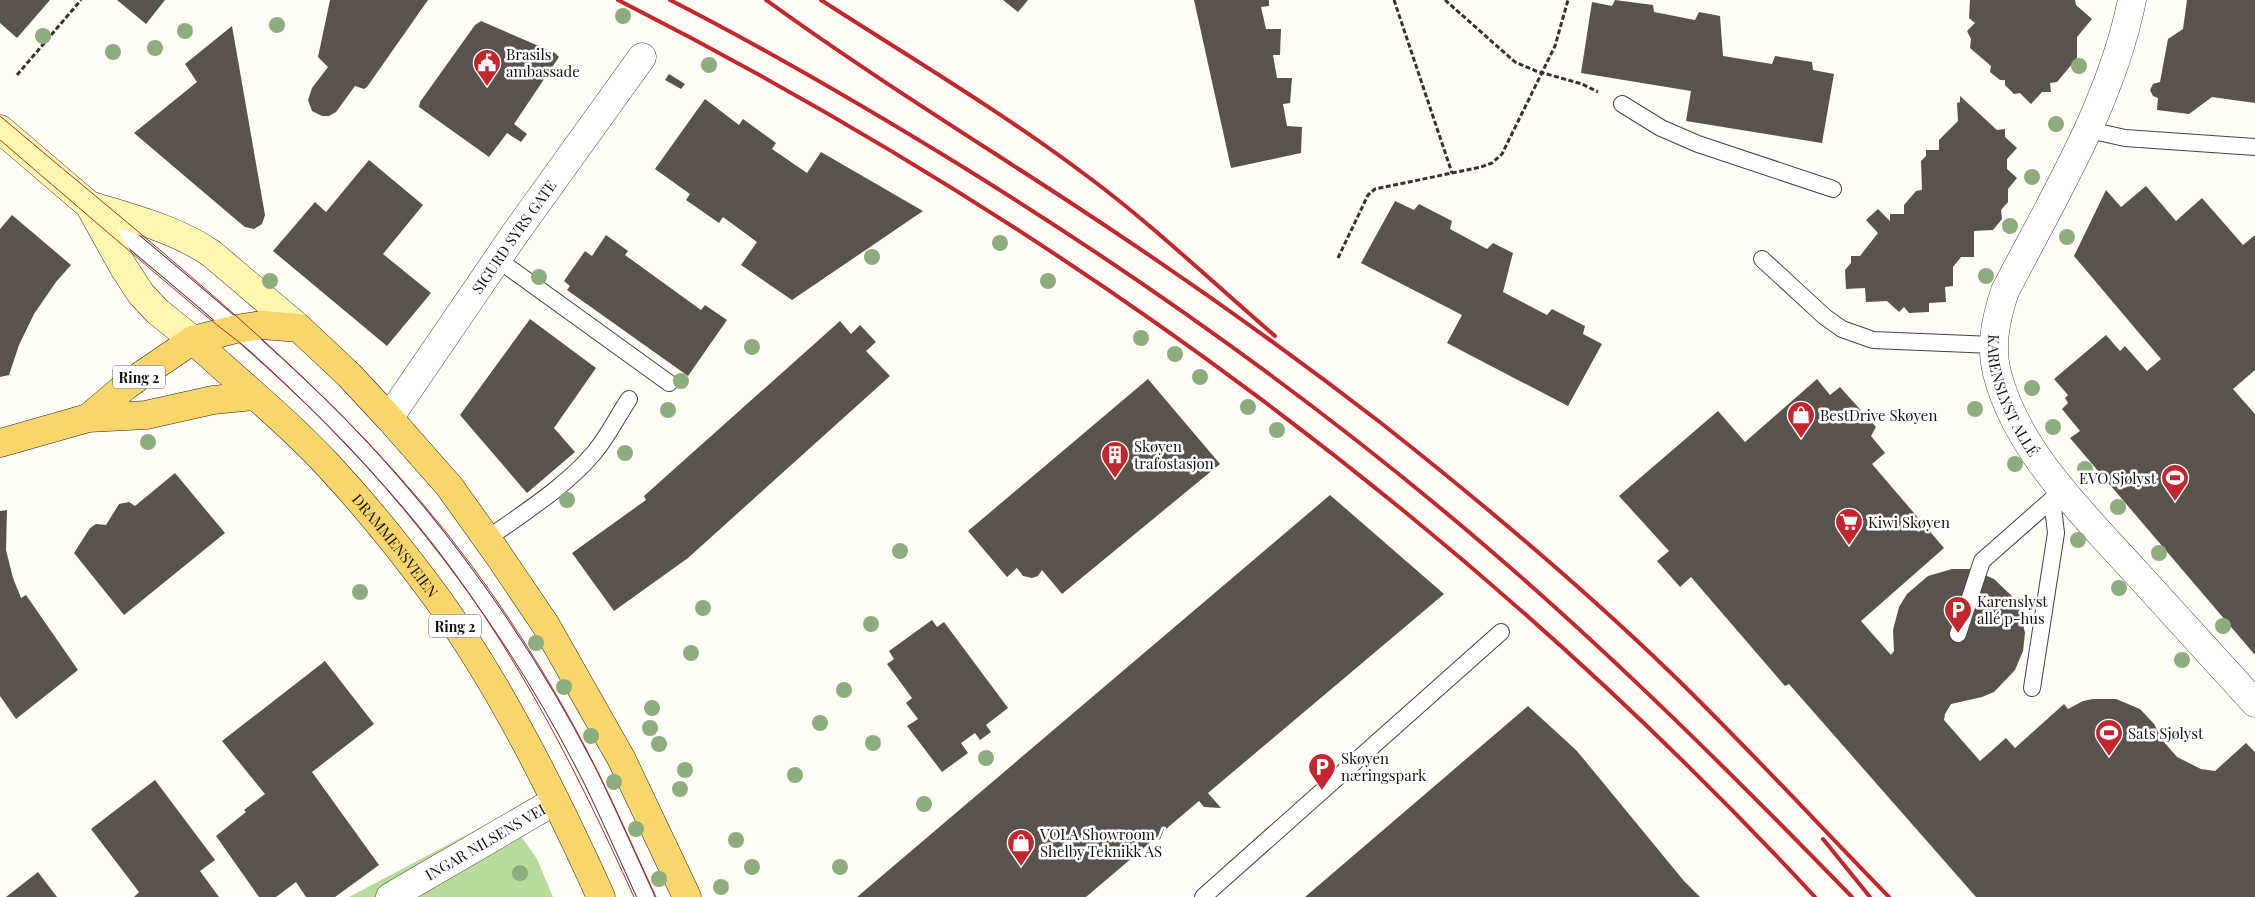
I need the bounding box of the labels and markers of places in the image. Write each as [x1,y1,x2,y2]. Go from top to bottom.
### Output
place label: Brasils ambassade [506,44,580,81]
public building icon: Brasils ambassade [472,48,502,87]
shop icon: BestDrive Skøyen [1786,400,1816,439]
place label: BestDrive Skøyen [1820,405,1937,425]
place label: Skøyen trafostasjon [1134,436,1214,473]
building icon: Skøyen trafostasjon [1100,440,1130,479]
sports icon: EVO Sjølyst [2160,463,2190,502]
place label: EVO Sjølyst [2079,468,2157,488]
supermarket icon: Kiwi Skøyen [1834,507,1864,546]
place label: Kiwi Skøyen [1868,512,1950,532]
place label: Karenslyst allé p-hus [1977,591,2048,628]
parking icon: Karenslyst allé p-hus [1943,595,1973,634]
sports icon: Sats Sjølyst [2094,718,2124,757]
place label: Sats Sjølyst [2128,723,2204,743]
place label: Skøyen næringspark [1341,748,1427,785]
parking icon: Skøyen næringspark [1307,752,1337,791]
place label: VOLA Showroom / Shelby Teknikk AS [1039,824,1165,861]
shop icon: VOLA Showroom / Shelby Teknikk AS [1006,828,1036,867]

